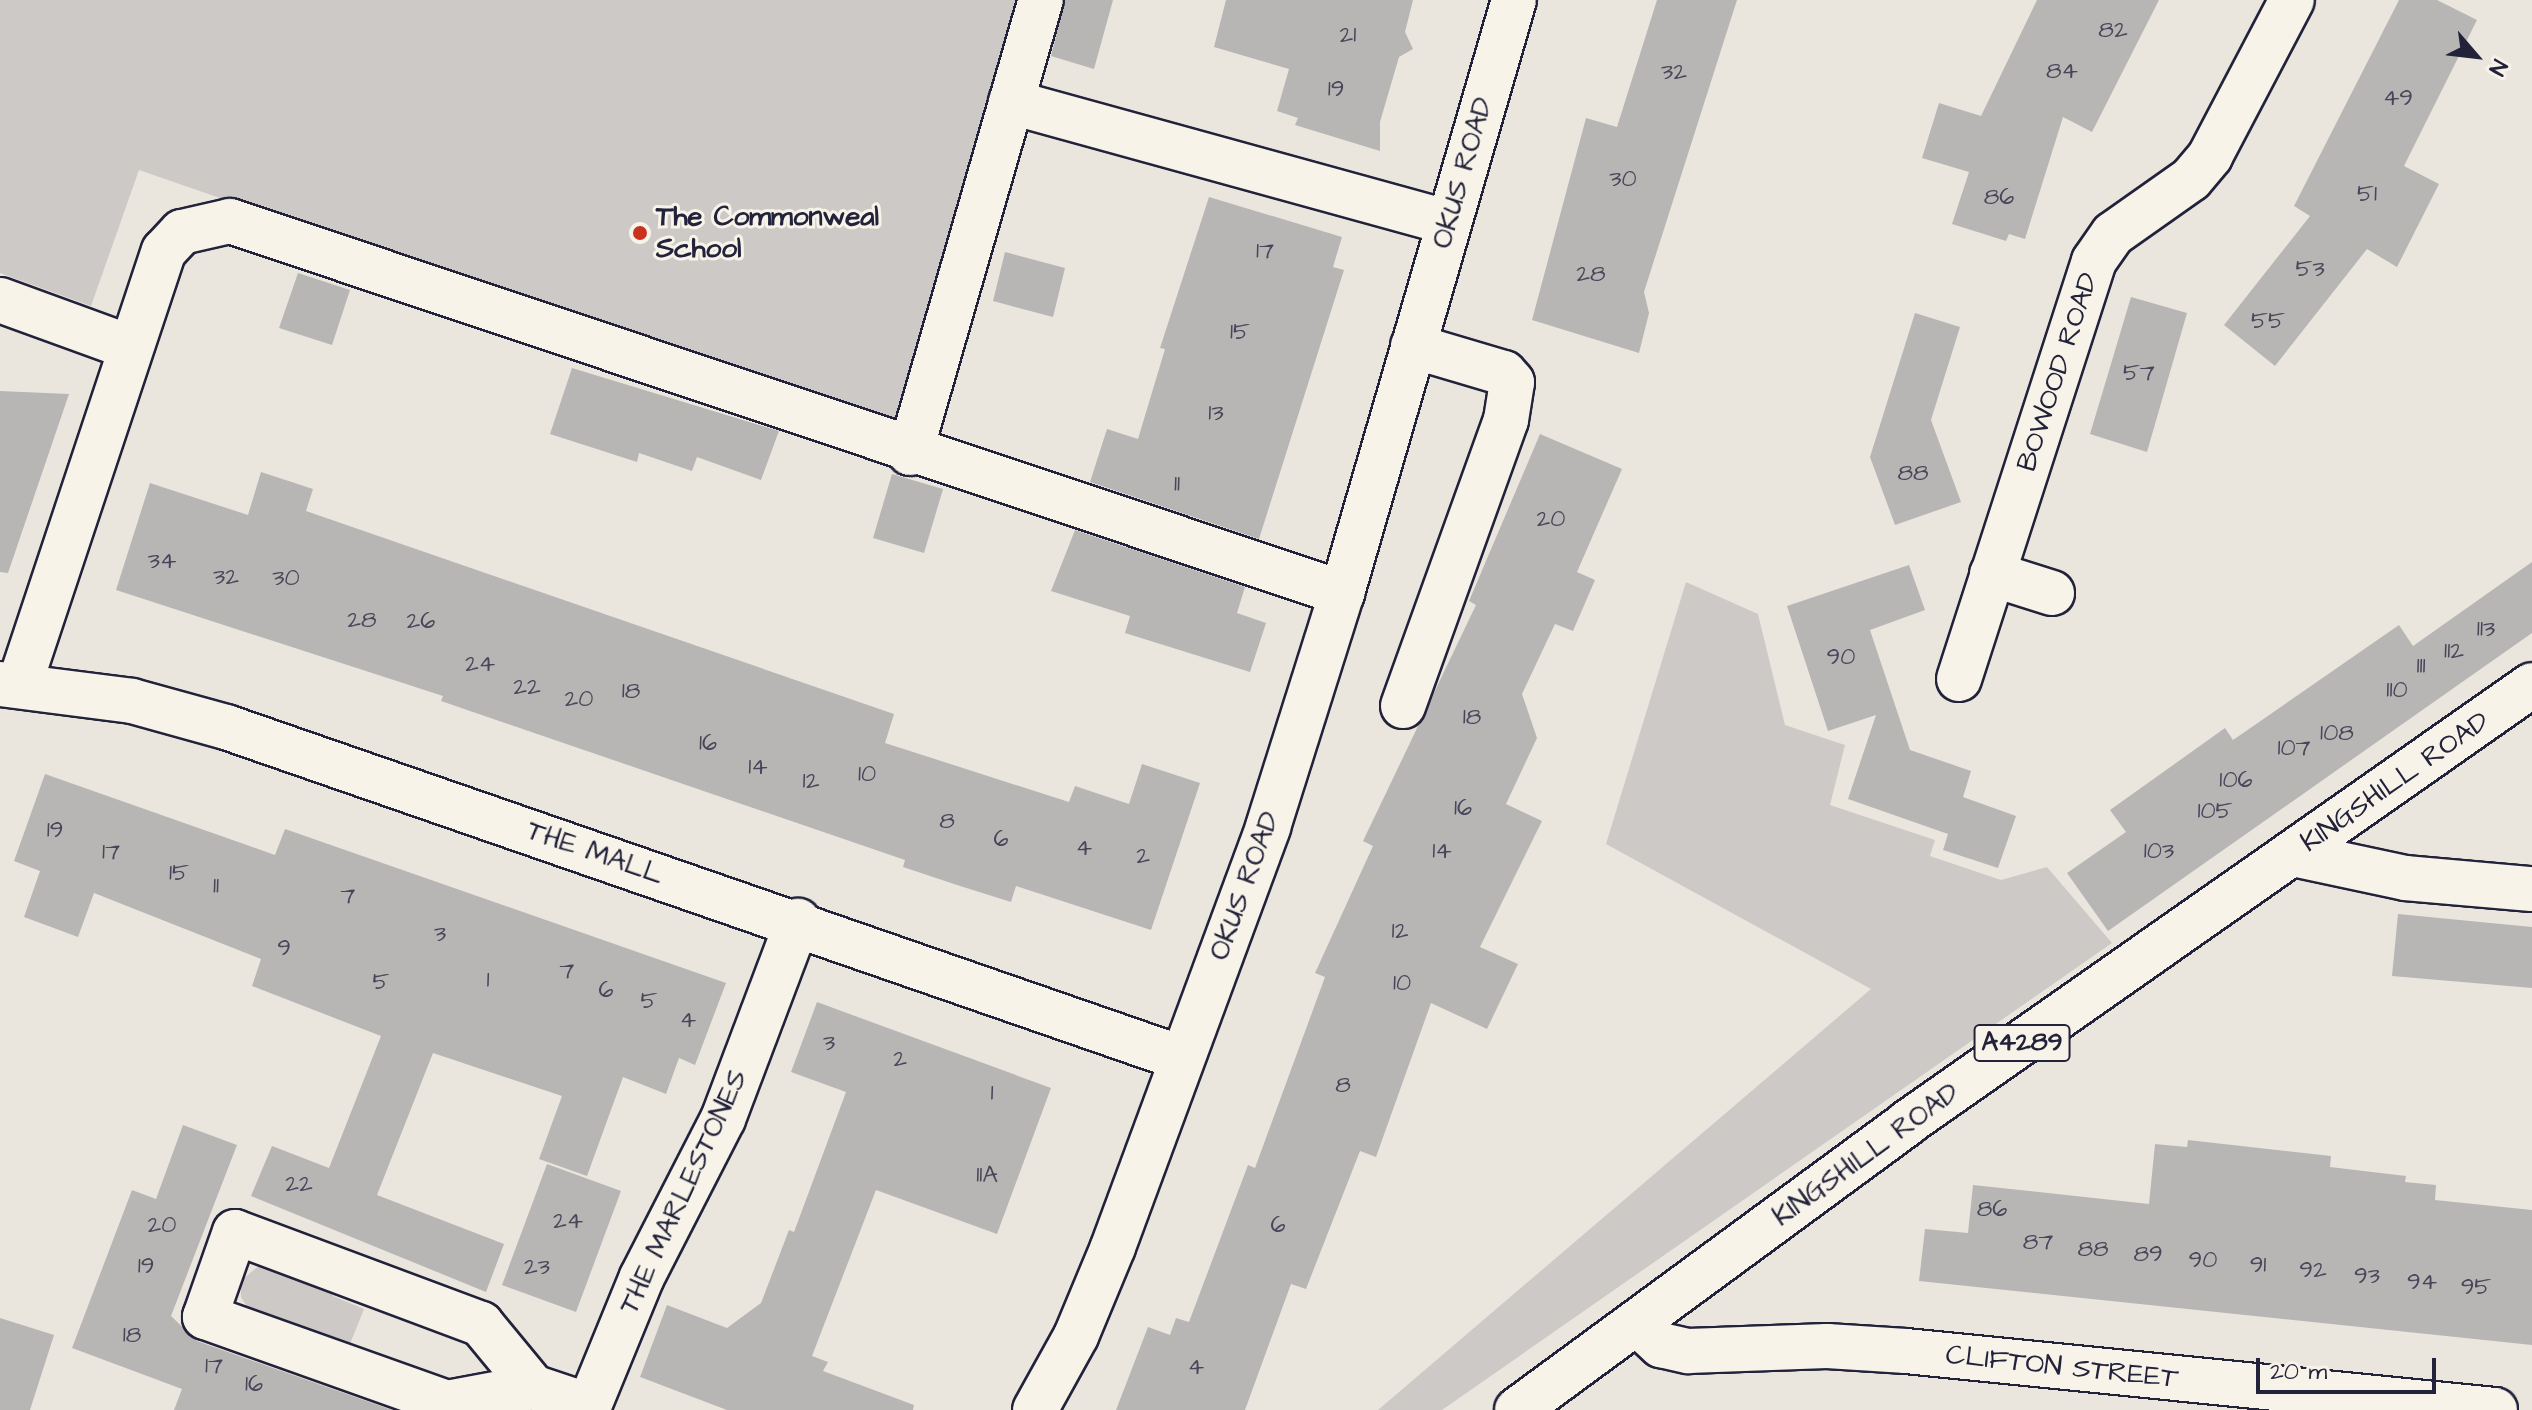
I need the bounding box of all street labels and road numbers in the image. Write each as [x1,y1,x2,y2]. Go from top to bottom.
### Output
street label: OKUS ROAD [1425,94,1501,252]
street label: BOWOOD ROAD [2010,269,2106,475]
street label: KINGSHILL ROAD [2294,705,2496,859]
street label: OKUS ROAD [1203,807,1287,965]
street label: THE MALL [522,814,668,892]
road number: A4289 [1972,1021,2072,1065]
street label: THE MARLESTONES [613,1065,755,1319]
street label: KINGSHILL ROAD [1766,1076,1966,1234]
street label: CLIFTON STREET [1944,1338,2180,1396]

